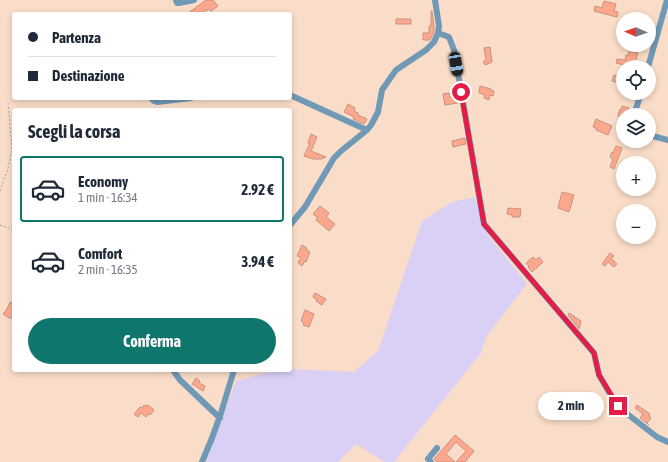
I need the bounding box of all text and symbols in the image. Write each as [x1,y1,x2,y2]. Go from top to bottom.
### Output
north arrow [616,12,656,52]
map controls [616,12,656,244]
text: Partenza [52,29,101,46]
car [448,51,464,77]
button: locate [616,60,656,100]
text: Destinazione [52,67,125,84]
route start [452,83,470,101]
button: layers [616,108,656,148]
text: Scegli la corsa [28,121,120,142]
button: + [616,156,656,196]
icon: car [30,171,66,207]
text: Economy [78,173,128,190]
text: 2.92 € [241,181,274,198]
text: 1 min · 16:34 [78,190,138,205]
button: − [616,204,656,244]
icon: car [30,243,66,279]
text: Comfort [78,245,122,262]
text: 3.94 € [241,253,274,270]
text: 2 min · 16:35 [78,262,138,277]
button: Conferma [28,318,276,364]
callout: 2 min [538,392,604,420]
route end [609,397,627,415]
text: 2 min [558,398,584,413]

